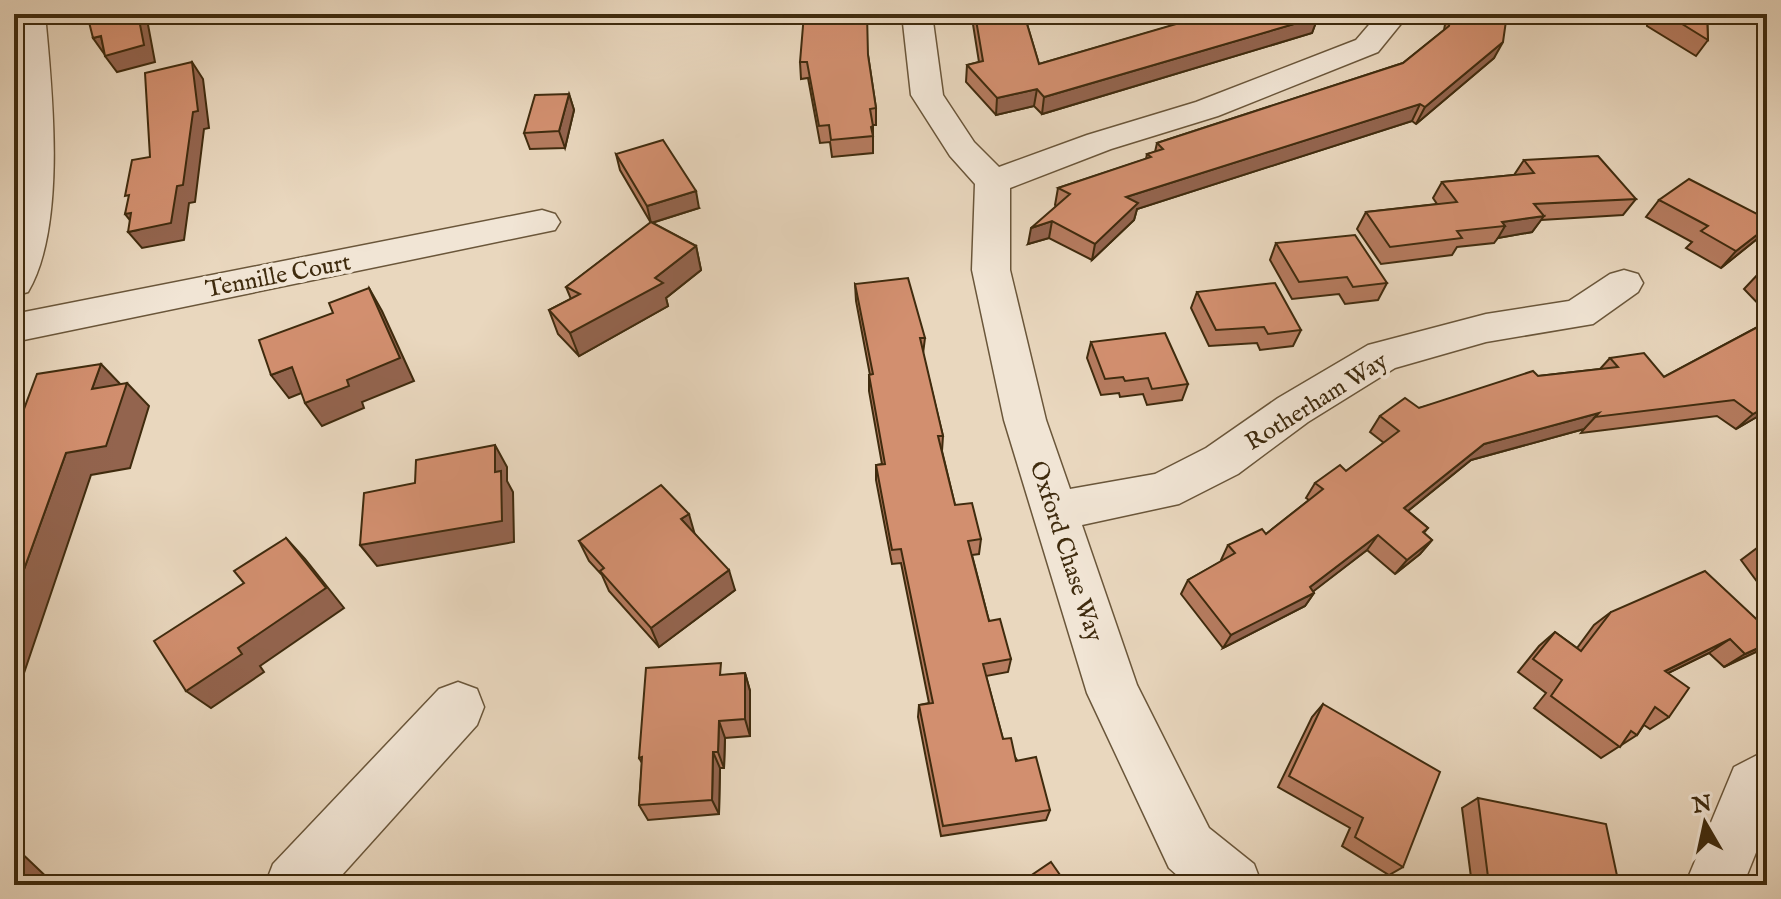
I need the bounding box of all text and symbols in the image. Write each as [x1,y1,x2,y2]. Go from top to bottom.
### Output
street label: Tennille Court [203,247,353,306]
street label: Rotherham Way [1240,346,1394,458]
street label: Oxford Chase Way [1022,457,1109,646]
north arrow [1665,783,1745,863]
text: N [1690,790,1714,821]

